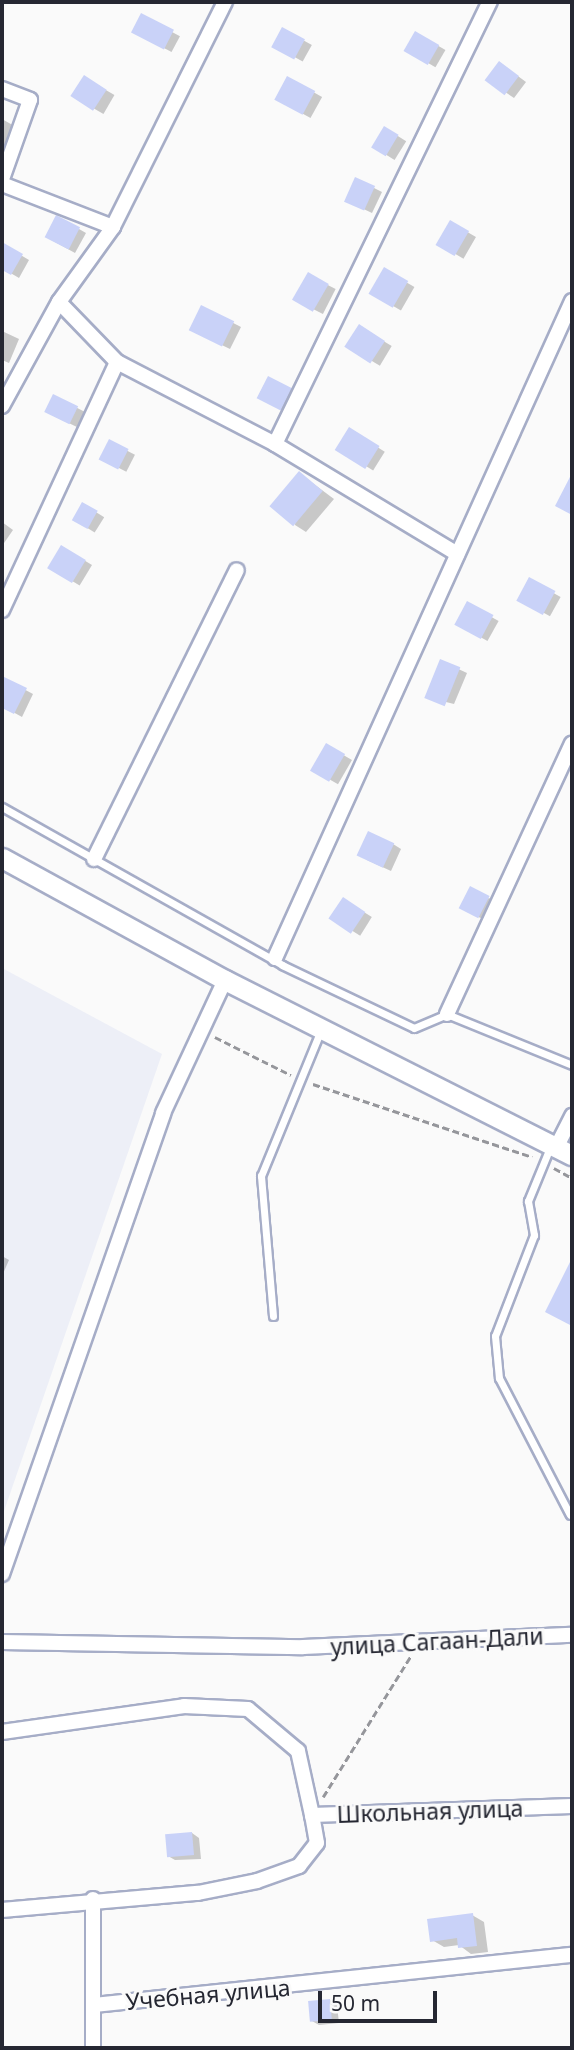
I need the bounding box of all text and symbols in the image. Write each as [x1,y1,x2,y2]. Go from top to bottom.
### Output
street label: улица Сагаан-Дали [330,1622,544,1660]
street label: Школьная улица [336,1794,524,1828]
street label: Учебная улица [125,1973,291,2015]
scale bar [322,1976,441,2020]
text: 50 m [331,1989,380,2017]

